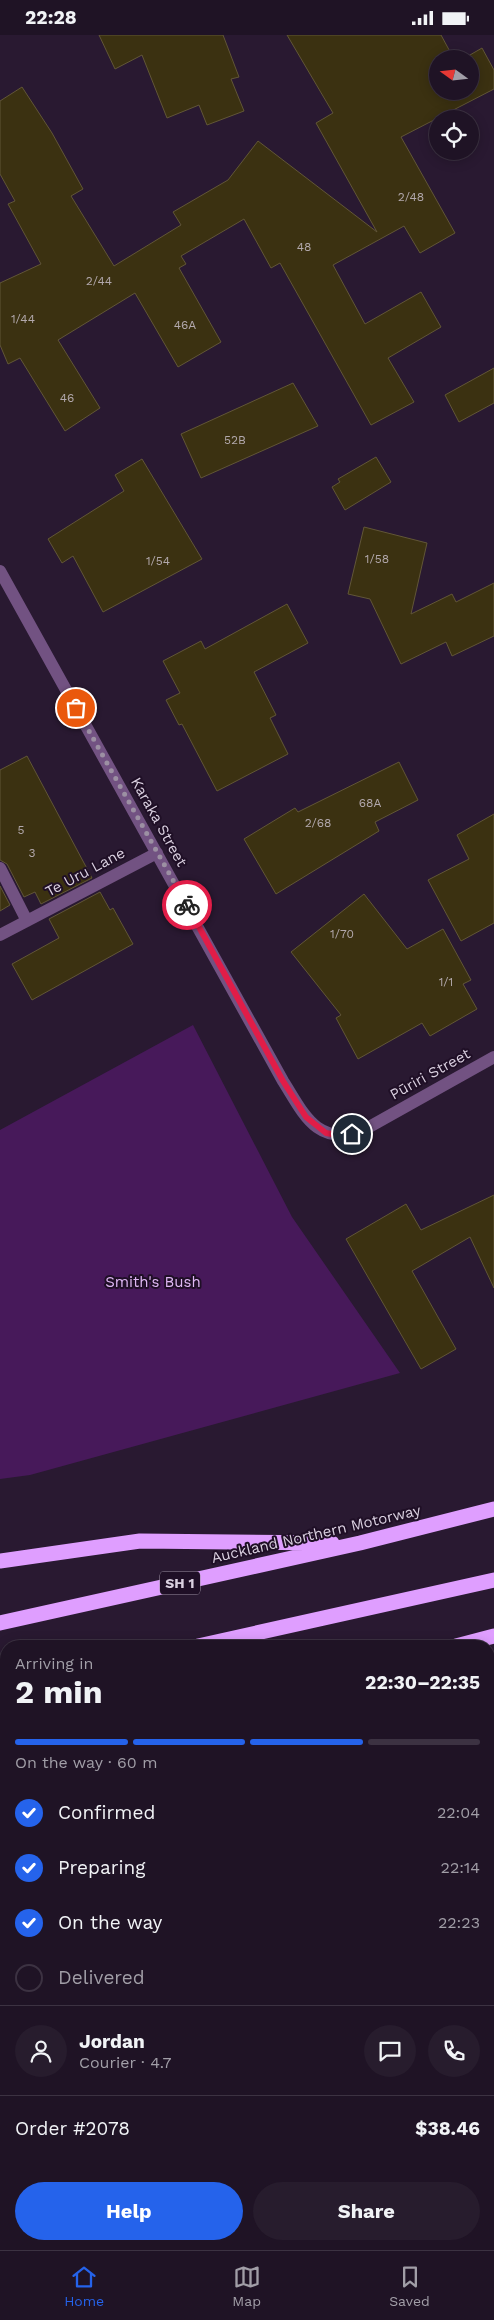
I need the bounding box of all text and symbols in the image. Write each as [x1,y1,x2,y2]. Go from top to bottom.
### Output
text: 22:28 [25,6,77,29]
north arrow [429,50,479,100]
map controls [429,50,479,160]
button: locate [429,110,479,160]
house number: 2/48 [398,190,424,204]
house number: 48 [297,240,311,254]
house number: 2/44 [86,274,112,288]
house number: 1/44 [11,312,35,326]
house number: 46A [174,318,196,332]
house number: 46 [60,391,74,405]
house number: 52B [224,433,246,447]
house number: 1/58 [365,552,389,566]
house number: 1/54 [146,554,170,568]
pin [55,687,97,729]
icon: bag [62,694,90,722]
street label: Karaka Street [127,774,191,870]
house number: 68A [359,796,381,810]
house number: 2/68 [305,816,331,830]
house number: 5 [18,823,25,837]
street label: Te Uru Lane [42,843,128,901]
house number: 3 [29,846,36,860]
courier [162,880,212,930]
icon: bike [173,891,201,919]
house number: 1/70 [330,927,354,941]
house number: 1/1 [439,975,453,989]
street label: Pūriri Street [387,1044,474,1103]
pin [331,1113,373,1155]
icon: home [338,1120,366,1148]
park label: Smith's Bush [105,1273,201,1291]
street label: Auckland Northern Motorway [210,1501,423,1567]
road number: SH 1 [160,1571,200,1595]
text: Arriving in [15,1654,93,1673]
text: 22:30–22:35 [365,1671,480,1694]
text: 2 min [15,1673,103,1711]
text: On the way · 60 m [15,1753,157,1772]
icon: check [15,1799,43,1827]
text: Confirmed [58,1801,155,1824]
text: 22:04 [437,1803,480,1822]
icon: check [15,1854,43,1882]
text: Preparing [58,1856,145,1879]
text: 22:14 [441,1858,480,1877]
icon: check [15,1909,43,1937]
text: On the way [58,1911,162,1934]
text: 22:23 [438,1913,480,1932]
text: Delivered [58,1966,145,1989]
button: person [15,2025,67,2077]
button: chat [364,2025,416,2077]
button: phone [428,2025,480,2077]
text: Jordan [79,2030,145,2053]
text: Courier · 4.7 [79,2053,172,2072]
text: Order #2078 [15,2117,130,2140]
text: $38.46 [415,2117,480,2140]
button: Help [15,2182,243,2240]
button: Share [253,2182,480,2240]
tab: Home [64,2263,104,2309]
tab: Map [232,2263,261,2309]
tab: Saved [389,2263,430,2309]

